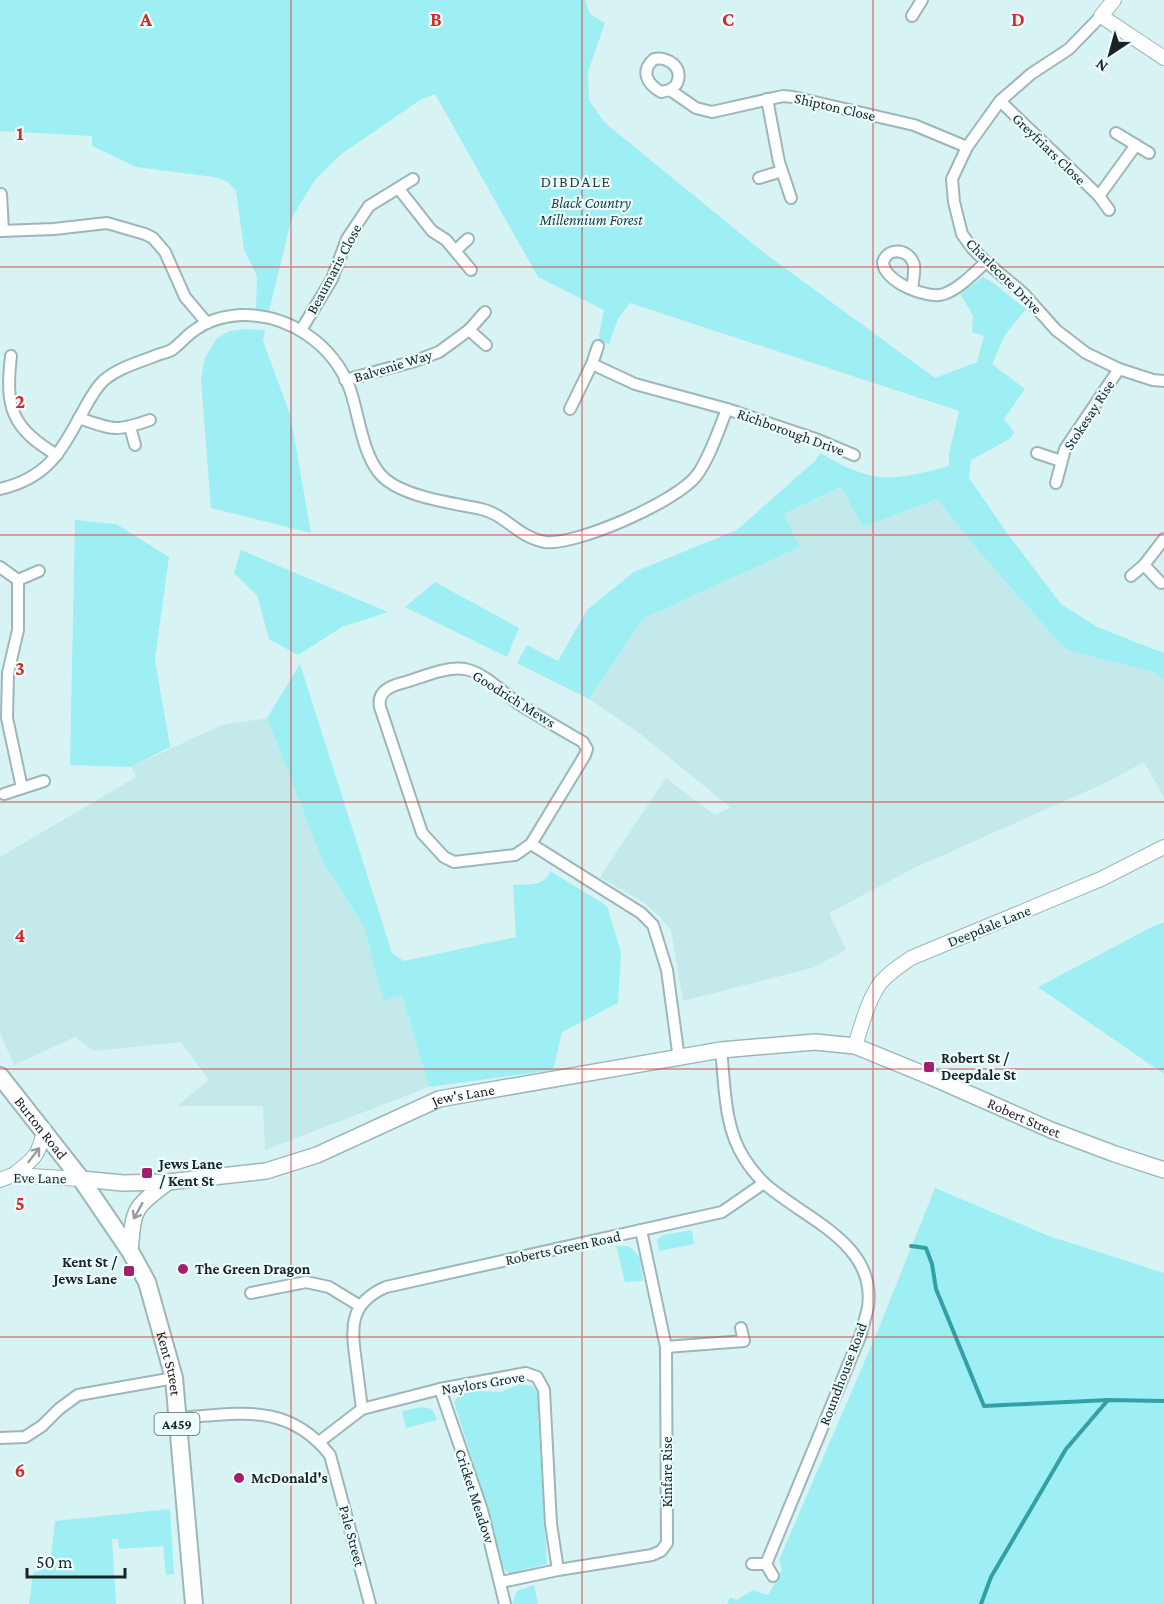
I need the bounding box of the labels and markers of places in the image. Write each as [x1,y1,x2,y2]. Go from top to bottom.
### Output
place label: Robert St / Deepdale St [941,1050,1017,1083]
marker: Robert St / Deepdale St [922,1060,936,1074]
place label: Jews Lane / Kent St [157,1156,223,1189]
marker: Jews Lane / Kent St [140,1166,154,1180]
place label: Kent St / Jews Lane [51,1254,118,1287]
place label: The Green Dragon [195,1261,311,1277]
marker: The Green Dragon [176,1262,190,1276]
marker: Kent St / Jews Lane [122,1264,136,1278]
place label: McDonald's [251,1470,328,1486]
marker: McDonald's [232,1471,246,1485]

